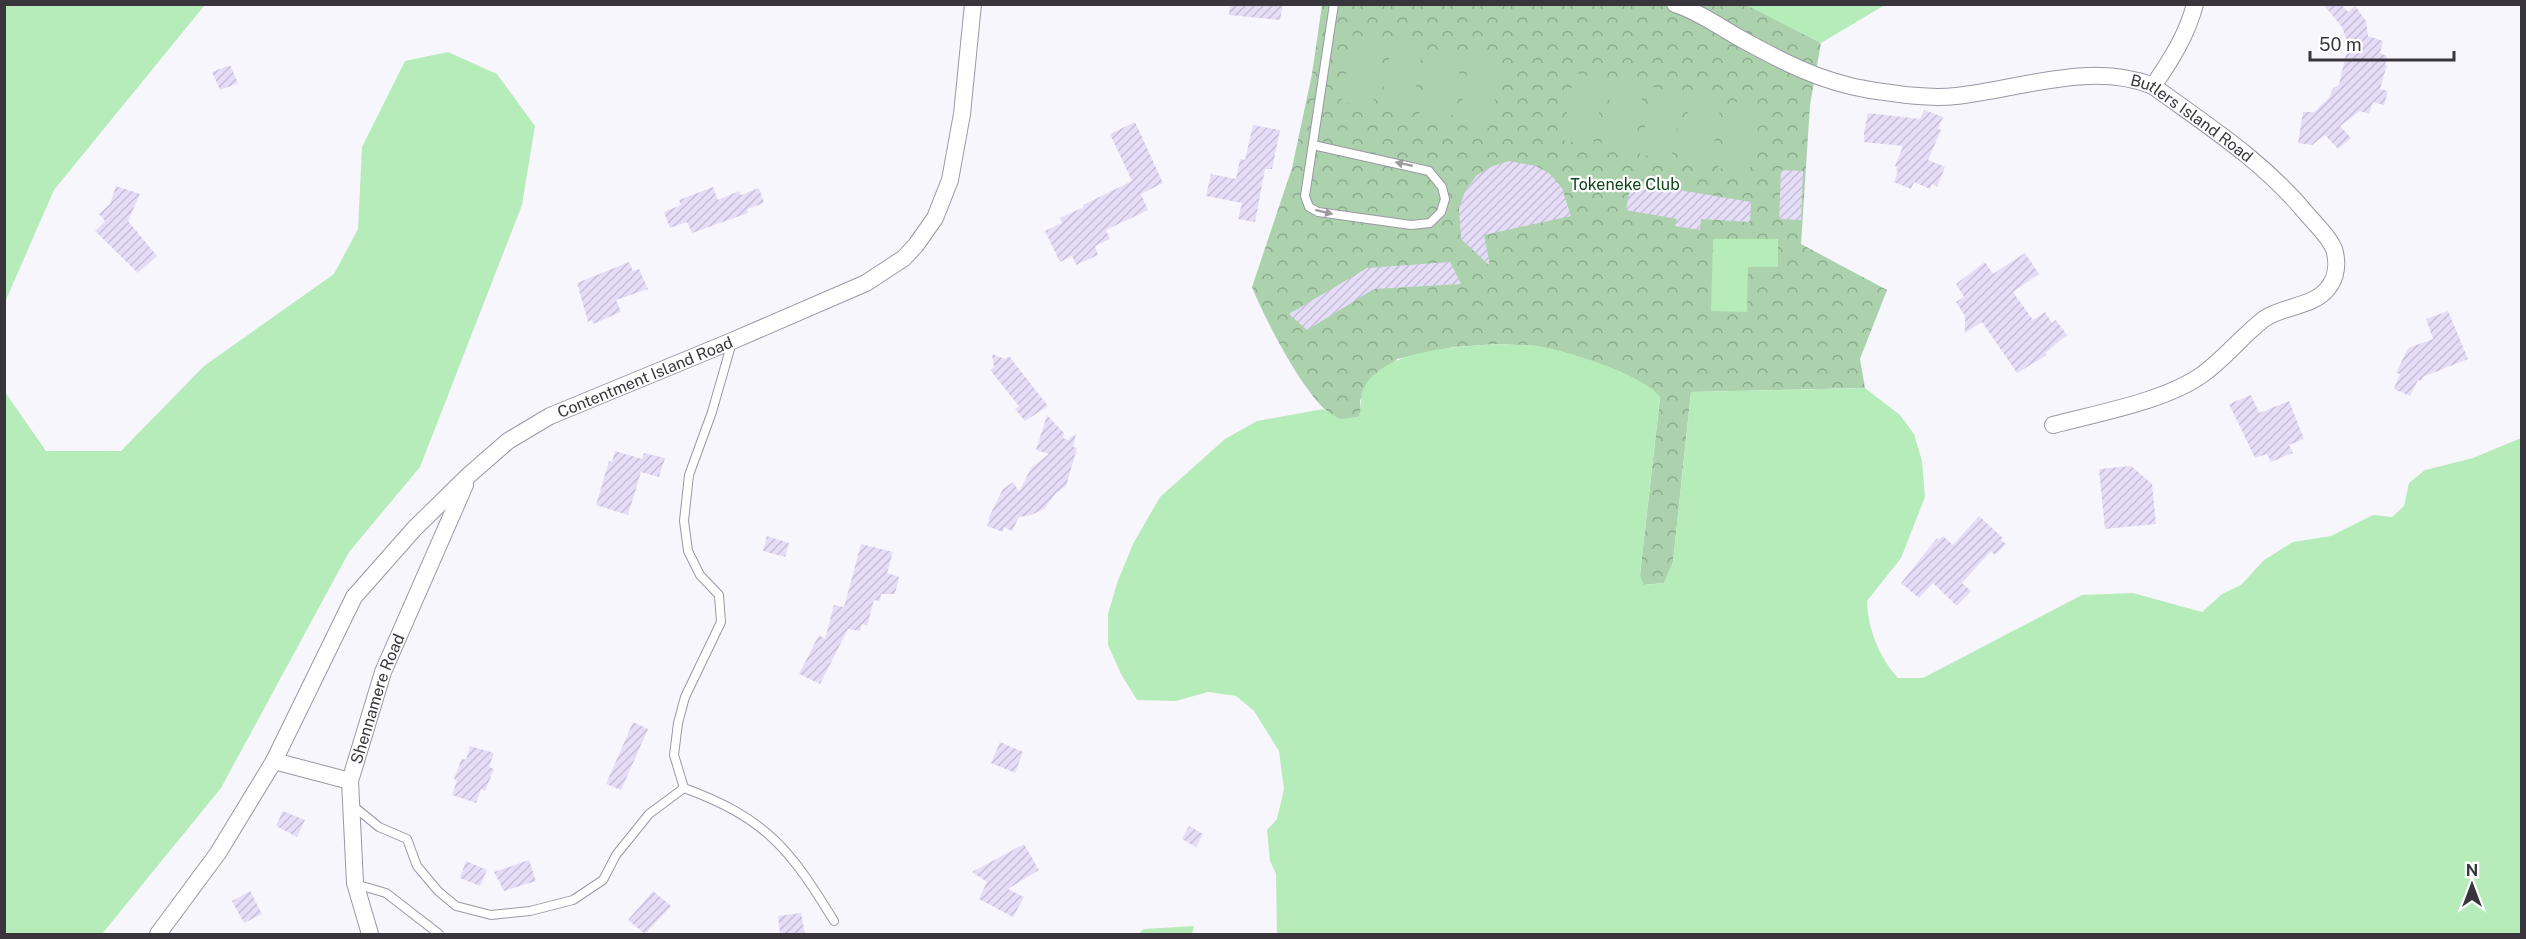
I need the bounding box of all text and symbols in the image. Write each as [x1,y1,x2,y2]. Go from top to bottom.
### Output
scale bar [2310,24,2454,62]
text: 50 m [2319,34,2362,55]
street label: Butlers Island Road [2129,70,2257,166]
one-way arrow [1394,159,1413,168]
park label: Tokeneke Club [1570,175,1680,194]
one-way arrow [1315,208,1333,218]
street label: Contentment Island Road [555,333,736,422]
street label: Shennamere Road [347,631,409,766]
north arrow [2442,855,2502,915]
text: N [2466,861,2478,880]

